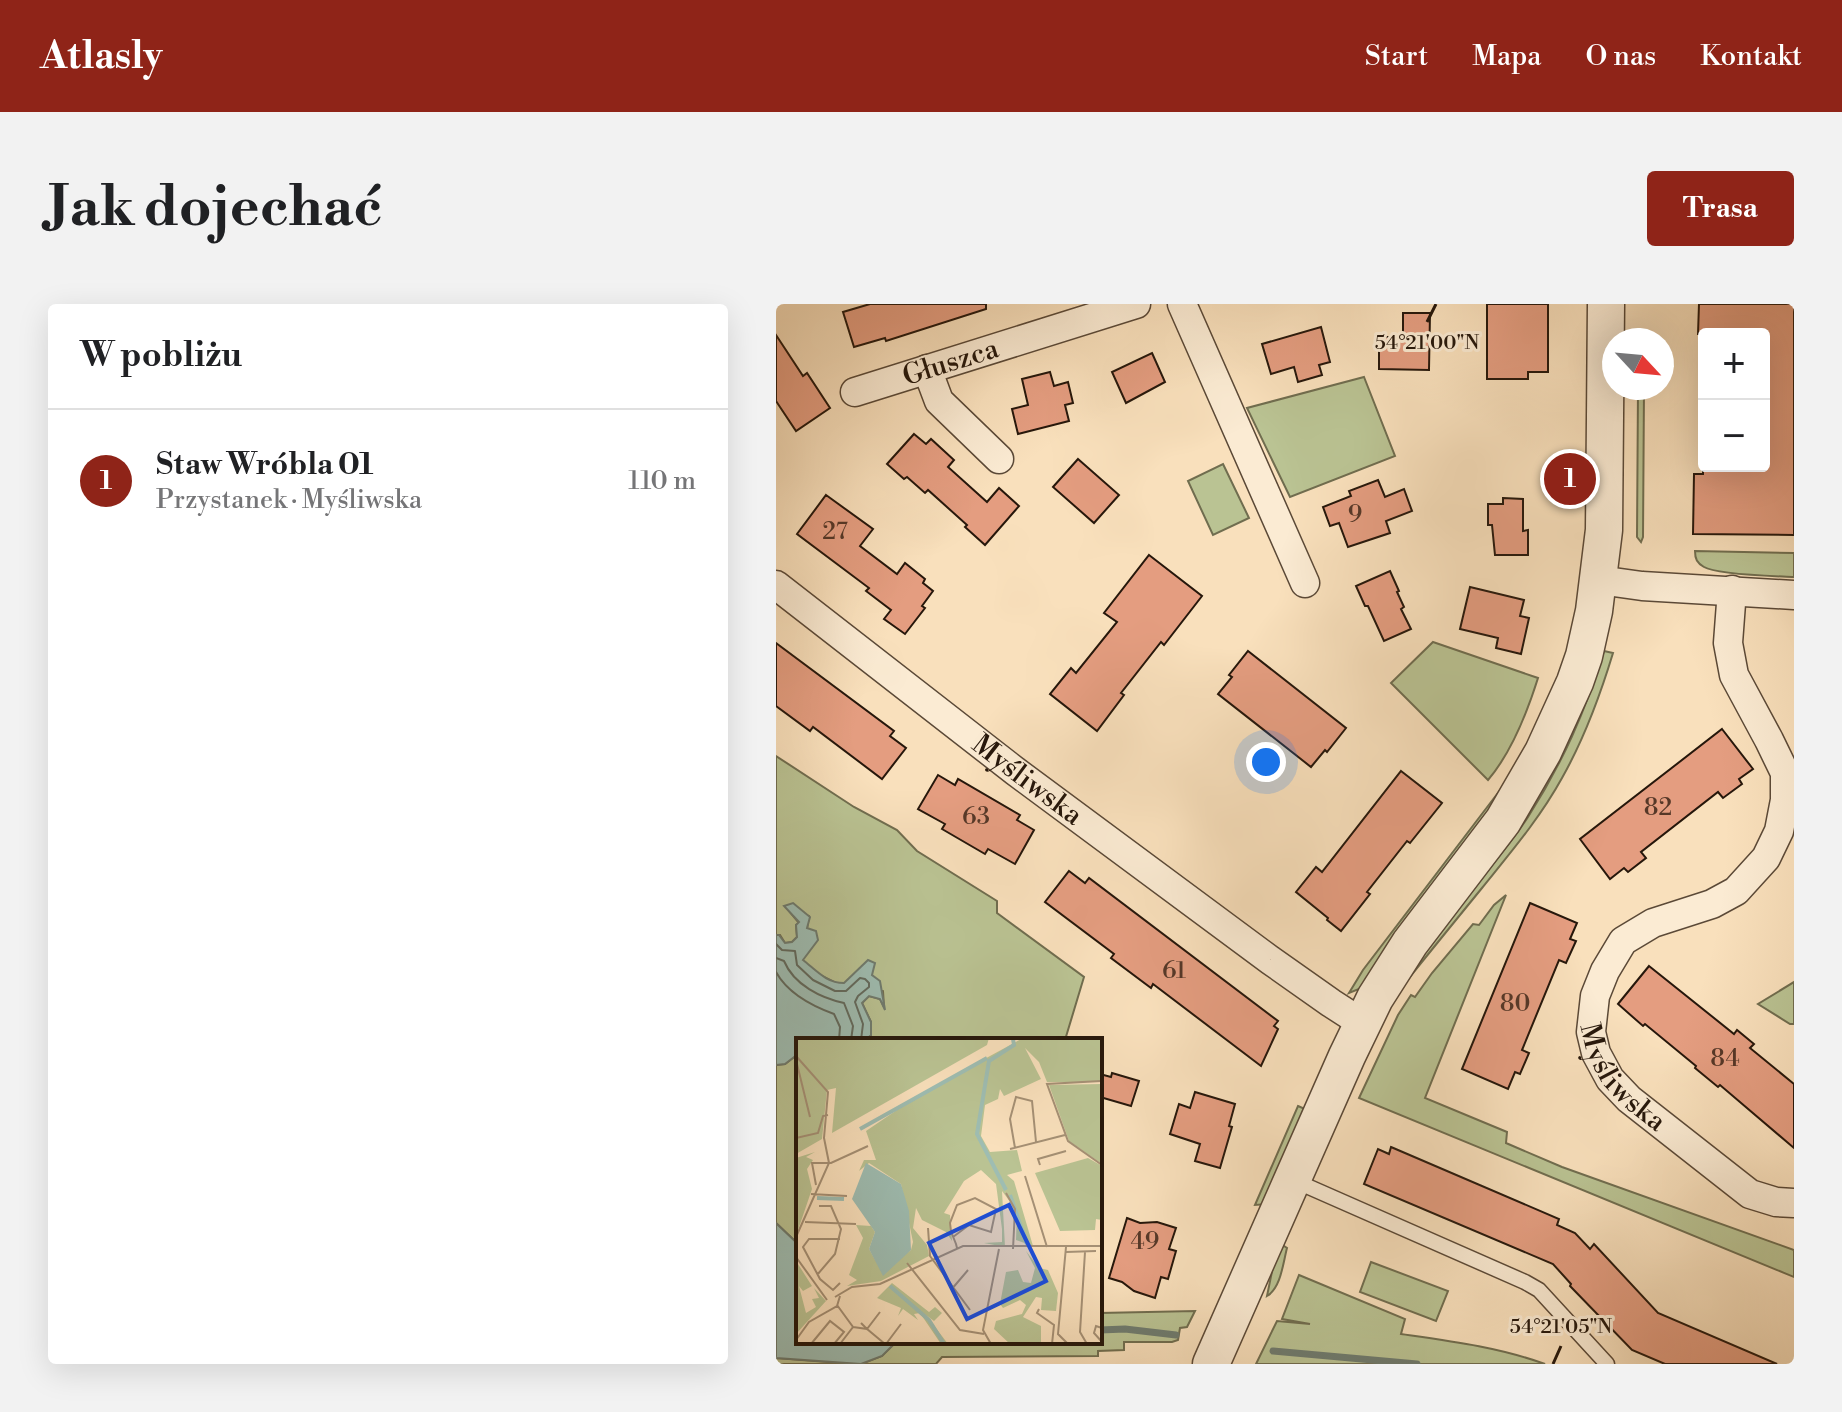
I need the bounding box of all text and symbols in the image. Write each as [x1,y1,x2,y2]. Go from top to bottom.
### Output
text: Atlasly [40,33,163,80]
text: Start [1365,39,1428,74]
text: Mapa [1472,39,1542,74]
text: O nas [1586,39,1656,74]
text: Kontakt [1700,39,1802,74]
button: Trasa [1647,171,1794,246]
text: Jak dojechać [48,173,382,243]
north arrow [1602,328,1674,400]
map controls [1698,328,1770,472]
button: + [1698,328,1770,400]
street label: Głuszca [898,330,1004,394]
text: 54°21'00"N [1375,331,1479,356]
text: W pobliżu [80,335,242,377]
button: − [1698,400,1770,472]
text: Staw Wróbla 01 [156,446,373,484]
pin: 1 [1544,449,1596,509]
text: 1 [100,465,112,497]
text: 110 m [628,465,696,497]
text: Przystanek · Myśliwska [156,484,422,516]
house number: 9 [1348,500,1362,530]
house number: 27 [822,517,848,547]
street label: Myśliwska [965,727,1090,833]
your location [1246,742,1286,782]
house number: 82 [1644,793,1672,823]
house number: 63 [962,802,990,832]
house number: 61 [1162,956,1187,986]
house number: 80 [1500,989,1530,1019]
street label: Myśliwska [1572,1020,1674,1139]
inset map [796,1038,1102,1344]
house number: 84 [1710,1044,1740,1074]
house number: 49 [1131,1227,1159,1257]
text: 54°21'05"N [1510,1315,1612,1340]

